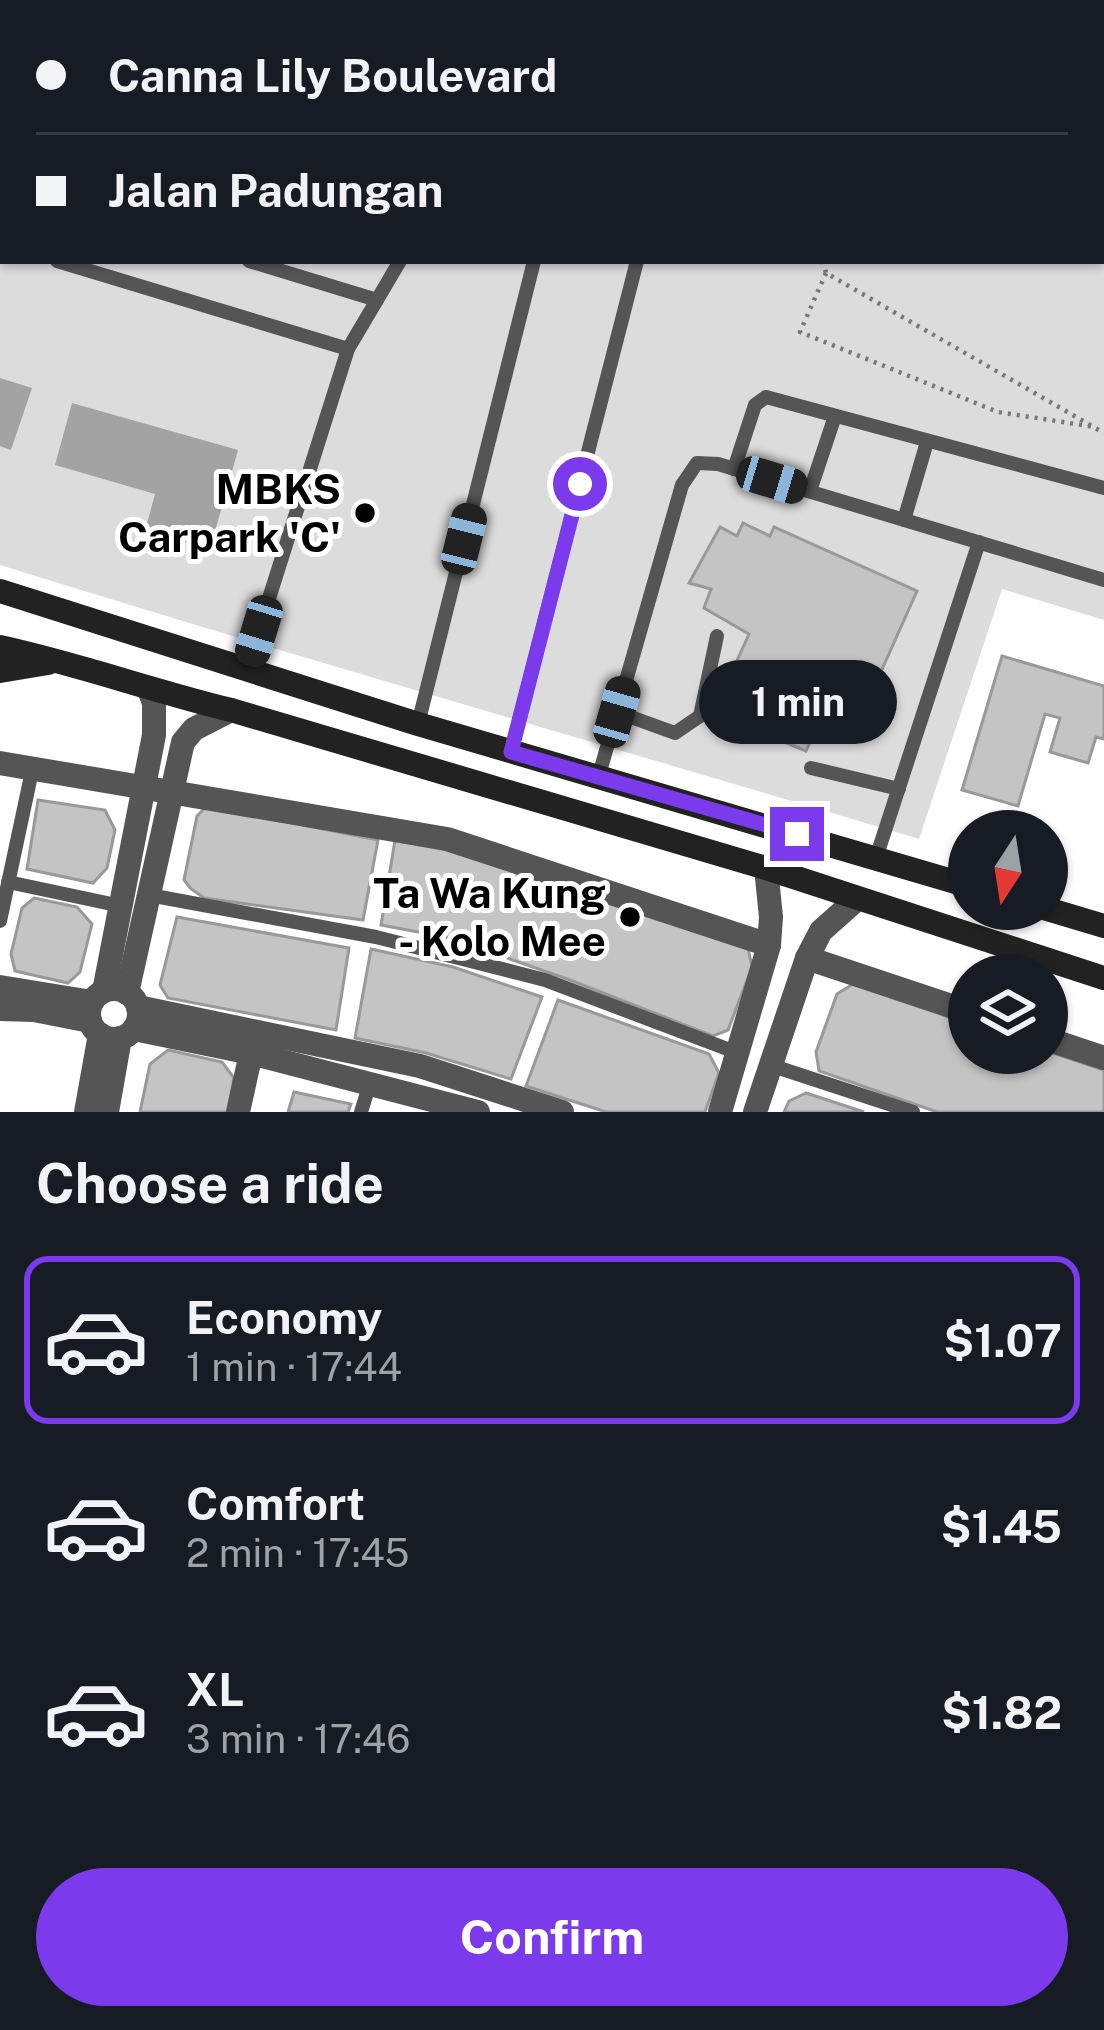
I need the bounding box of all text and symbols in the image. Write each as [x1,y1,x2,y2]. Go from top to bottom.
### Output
text: Canna Lily Boulevard [108,49,557,102]
text: Jalan Padungan [108,164,443,217]
car [732,452,812,508]
route start [553,457,607,511]
place label: MBKS Carpark 'C' [118,464,341,561]
marker: MBKS Carpark 'C' [352,500,378,526]
car [438,500,490,578]
car [231,591,287,671]
callout: 1 min [698,660,896,744]
car [590,672,644,752]
text: 1 min [751,679,845,725]
route end [770,807,824,861]
north arrow [948,810,1068,930]
map controls [948,810,1068,1074]
place label: Ta Wa Kung - Kolo Mee [373,868,606,965]
marker: Ta Wa Kung - Kolo Mee [617,904,643,930]
button: layers [948,954,1068,1074]
text: Choose a ride [36,1152,384,1215]
icon: car [42,1286,150,1394]
text: Economy [186,1291,382,1344]
text: $1.07 [944,1314,1062,1367]
text: 1 min · 17:44 [186,1344,402,1390]
icon: car [42,1472,150,1580]
text: Comfort [186,1477,365,1530]
text: $1.45 [941,1500,1062,1553]
text: 2 min · 17:45 [186,1530,410,1576]
icon: car [42,1658,150,1766]
text: XL [186,1663,244,1716]
text: $1.82 [941,1686,1062,1739]
text: 3 min · 17:46 [186,1716,410,1762]
button: Confirm [36,1868,1068,2006]

